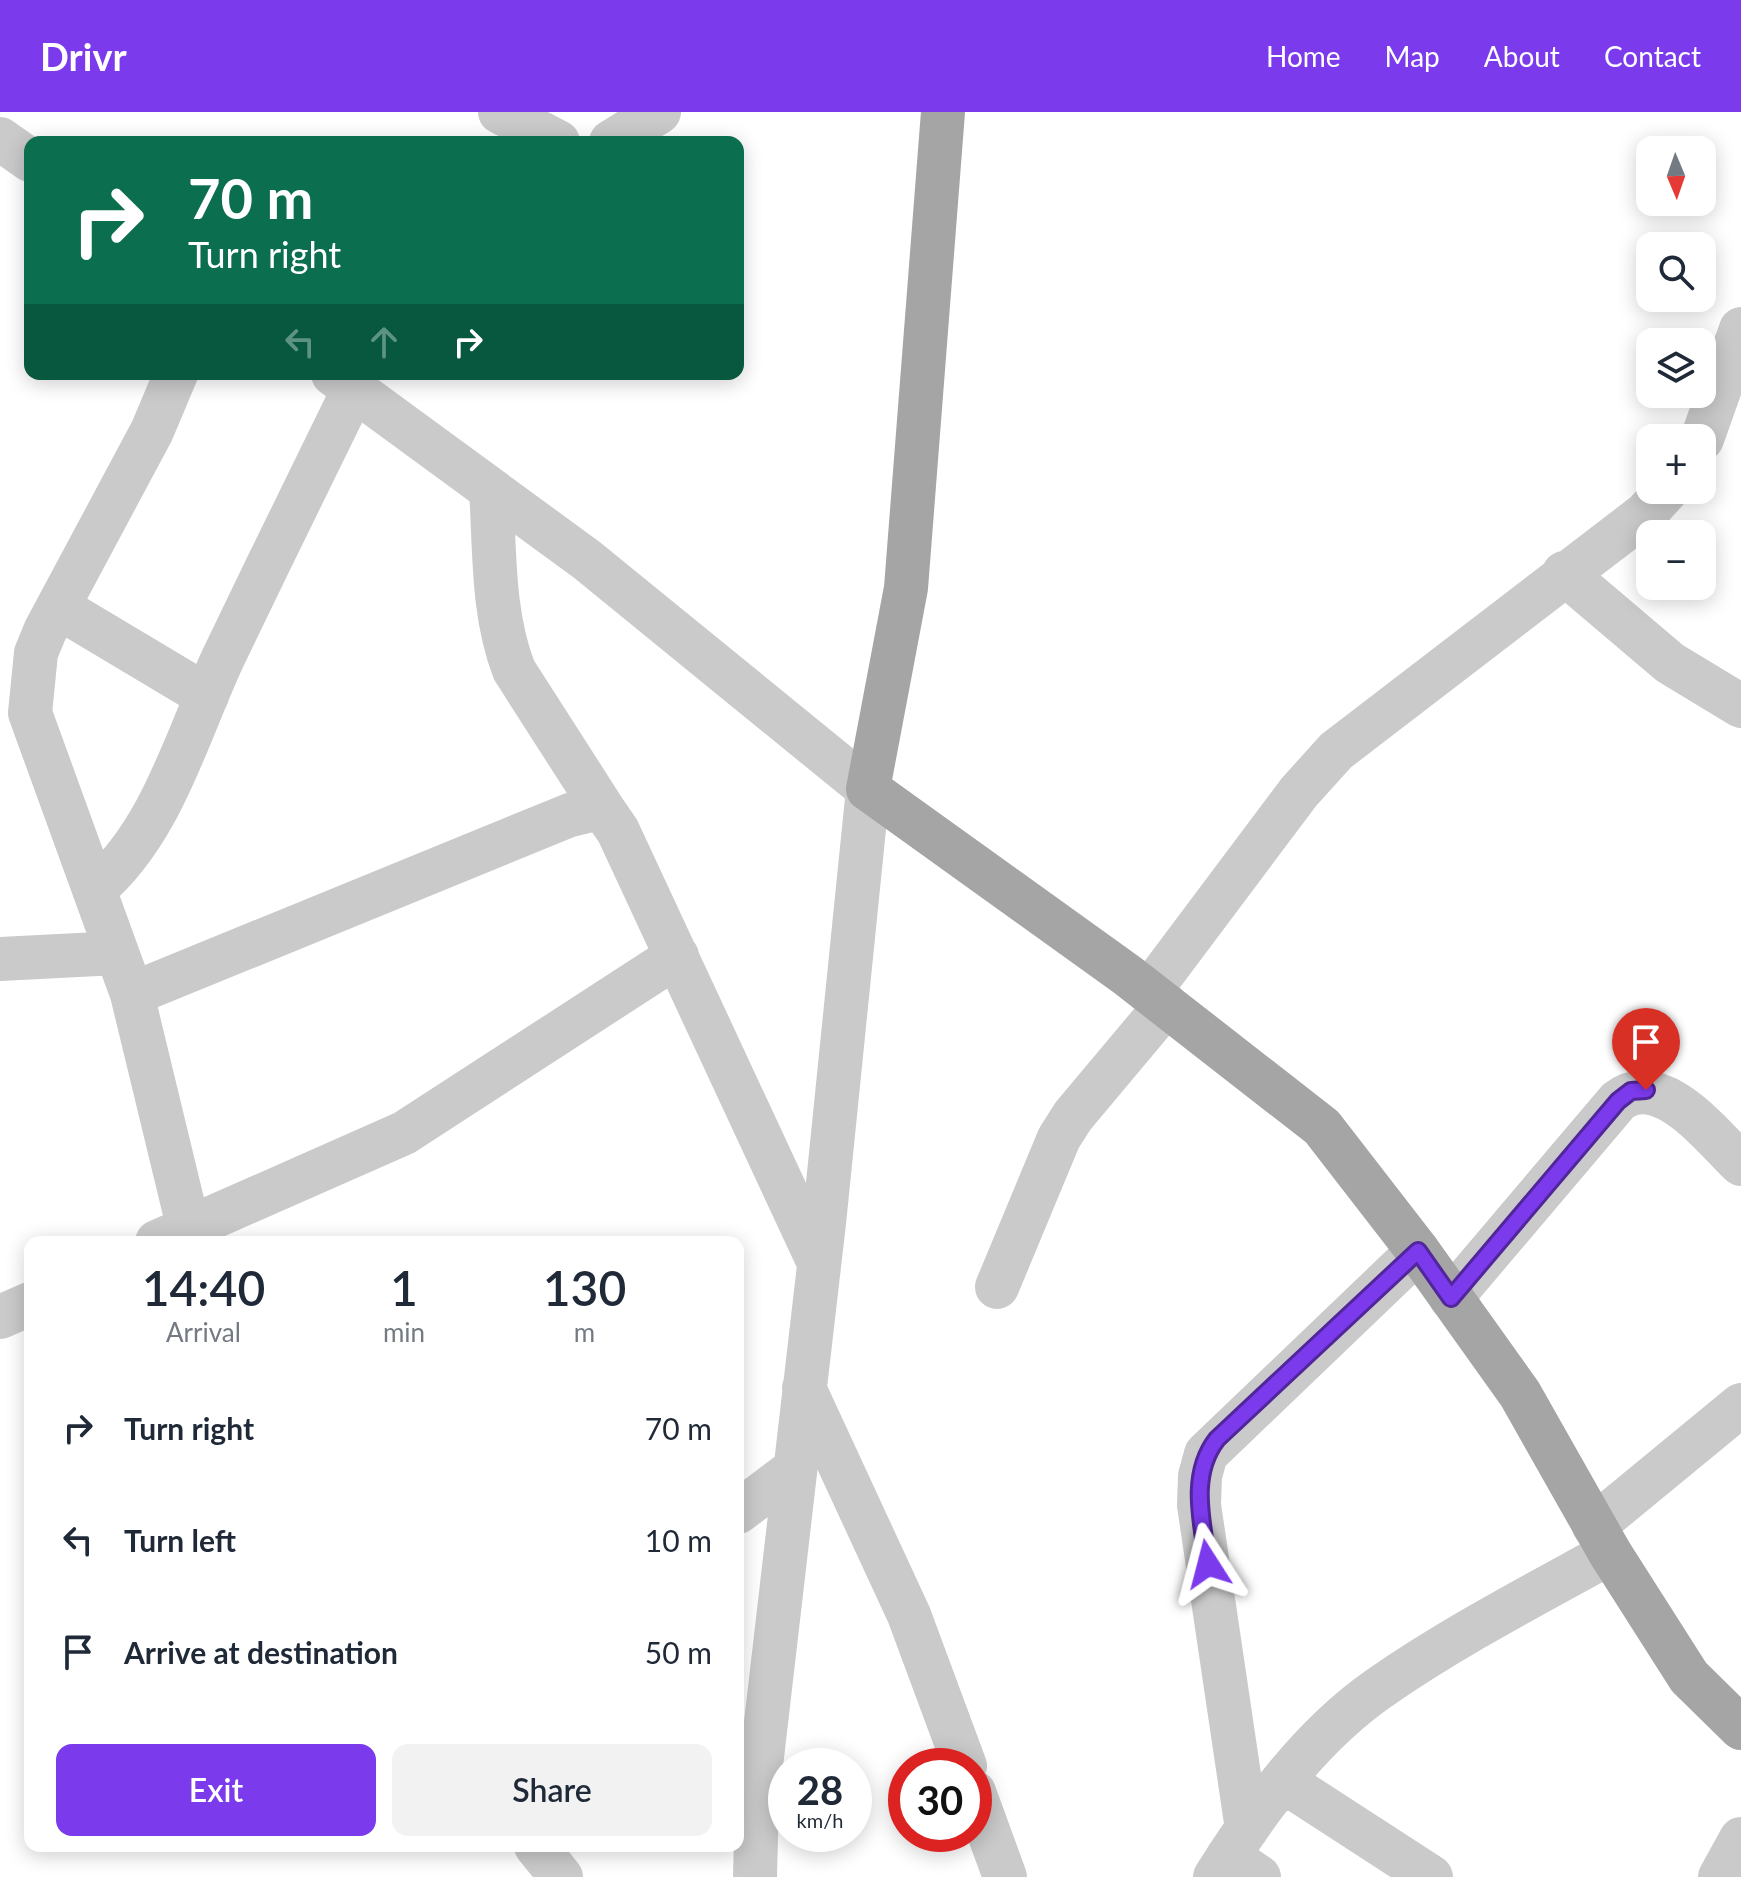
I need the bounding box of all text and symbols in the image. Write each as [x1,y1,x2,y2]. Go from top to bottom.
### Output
text: Drivr [40,33,127,79]
text: Home [1266,39,1341,73]
text: Map [1385,39,1440,73]
text: About [1484,39,1560,73]
text: Contact [1604,39,1701,73]
north arrow [1636,136,1716,216]
map controls [1636,136,1716,600]
text: 70 m [188,164,313,231]
icon: right [56,168,160,272]
text: Turn right [188,232,341,276]
button: search [1636,232,1716,312]
icon: left [278,320,322,364]
icon: ahead [362,320,406,364]
icon: right [446,320,490,364]
button: layers [1636,328,1716,408]
button: + [1636,424,1716,504]
button: − [1636,520,1716,600]
pin [1612,1008,1680,1090]
icon: arrive [1624,1020,1668,1064]
text: 14:40 [142,1259,265,1316]
text: 1 [390,1259,418,1316]
text: 130 [543,1259,626,1316]
text: Arrival [166,1316,241,1348]
text: min [383,1316,425,1348]
text: m [574,1316,595,1348]
icon: right [56,1406,100,1450]
text: Turn right [124,1410,254,1446]
text: 70 m [645,1410,712,1446]
icon: left [56,1518,100,1562]
text: Turn left [124,1522,236,1558]
text: 10 m [645,1522,712,1558]
position arrow [1166,1522,1250,1606]
icon: arrive [56,1630,100,1674]
text: Arrive at destination [124,1634,398,1670]
text: 50 m [645,1634,712,1670]
button: Exit [56,1744,376,1836]
button: Share [392,1744,712,1836]
speed limit sign: 30 [888,1748,992,1852]
text: 28 [797,1766,843,1814]
text: km/h [797,1808,843,1832]

